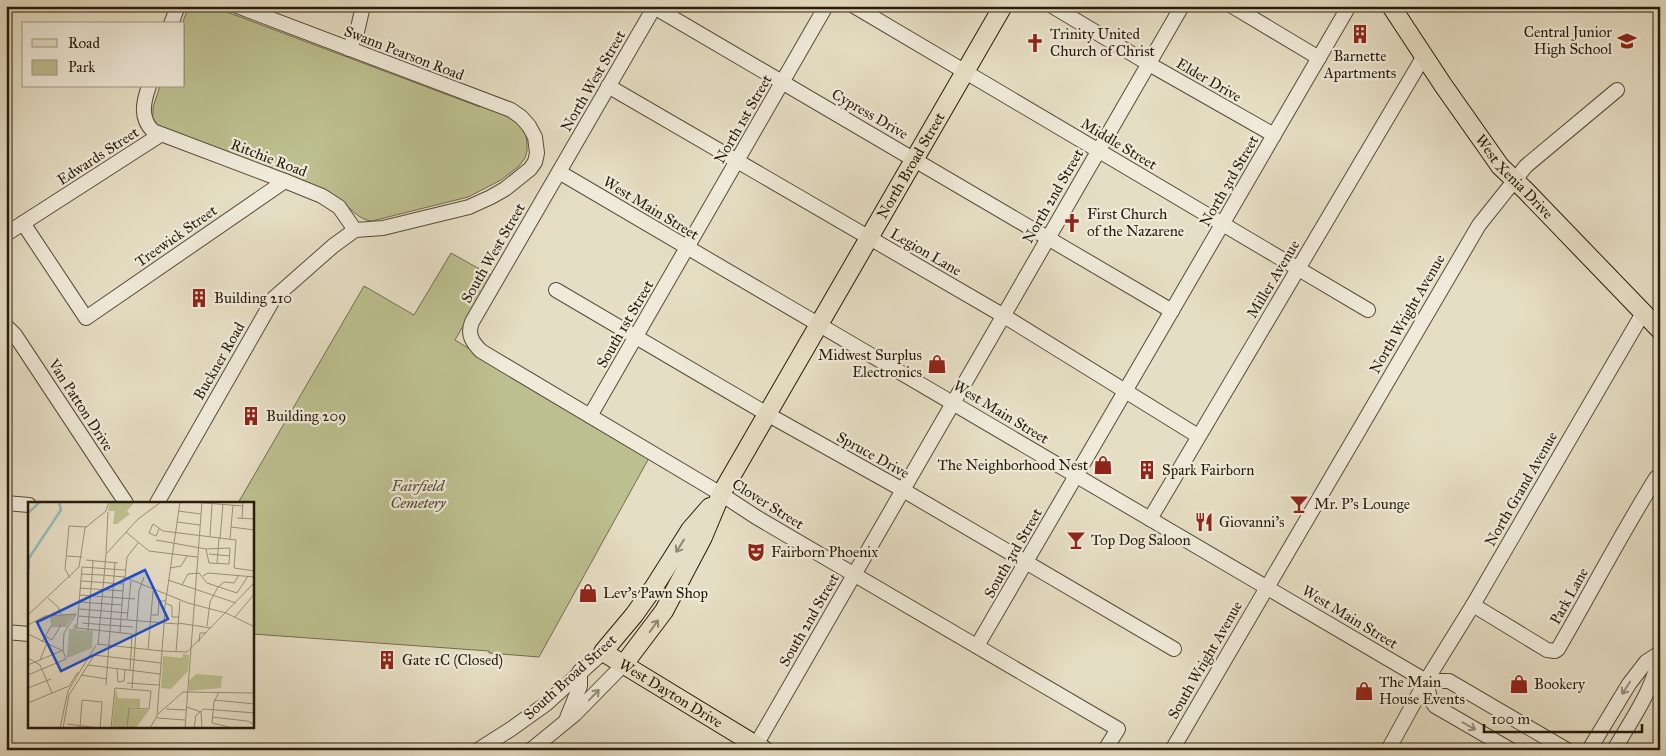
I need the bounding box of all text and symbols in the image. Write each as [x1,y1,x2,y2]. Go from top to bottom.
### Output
legend [22,22,185,88]
street label: Swann Pearson Road [341,22,467,84]
building icon: Barnette Apartments [1349,23,1371,45]
place label: Central Junior High School [1524,23,1613,58]
place label: Trinity United Church of Christ [1050,25,1156,60]
street label: North West Street [557,27,630,135]
school or university icon: Central Junior High School [1616,30,1638,52]
church icon: Trinity United Church of Christ [1024,32,1046,54]
text: Road [68,34,100,52]
place label: Barnette Apartments [1323,47,1396,82]
street label: Elder Drive [1173,54,1245,106]
text: Park [68,58,95,76]
street label: North 1st Street [710,71,776,167]
street label: Cypress Drive [829,85,911,143]
street label: North Broad Street [873,108,949,222]
street label: Middle Street [1078,114,1161,174]
street label: Edwards Street [54,123,143,189]
street label: West Xenia Drive [1472,131,1557,223]
street label: North 3rd Street [1196,132,1263,230]
street label: Ritchie Road [228,135,310,181]
street label: North 2nd Street [1019,145,1088,246]
street label: West Main Street [600,172,703,244]
street label: South West Street [457,199,529,306]
street label: Treewick Street [132,201,221,271]
place label: First Church of the Nazarene [1087,205,1184,240]
church icon: First Church of the Nazarene [1061,212,1083,234]
street label: Legion Lane [887,224,965,280]
street label: Miller Avenue [1243,237,1303,321]
street label: North Wright Avenue [1366,251,1448,377]
street label: South 1st Street [593,276,658,371]
building icon: Building 210 [188,287,210,309]
place label: Building 210 [214,289,292,307]
street label: Buckner Road [190,319,249,403]
place label: Midwest Surplus Electronics [818,346,922,381]
shop icon: Midwest Surplus Electronics [926,353,948,375]
street label: Van Patton Drive [44,355,117,454]
street label: West Main Street [950,376,1053,448]
building icon: Building 209 [240,405,262,427]
place label: Building 209 [266,407,346,425]
street label: Spruce Drive [834,428,912,482]
street label: North Grand Avenue [1481,428,1561,550]
shop icon: The Neighborhood Nest [1092,454,1114,476]
place label: The Neighborhood Nest [938,456,1089,474]
building icon: Spark Fairborn [1136,459,1158,481]
place label: Spark Fairborn [1162,461,1254,479]
street label: Clover Street [729,475,808,533]
park label: Fairfield Cemetery [390,477,447,512]
bar icon: Mr. P's Lounge [1288,493,1310,515]
place label: Mr. P's Lounge [1314,495,1410,513]
inset map [28,502,254,728]
street label: South 3rd Street [980,504,1046,601]
restaurant icon: Giovanni's [1193,511,1215,533]
place label: Giovanni's [1219,513,1285,531]
bar icon: Top Dog Saloon [1065,529,1087,551]
place label: Top Dog Saloon [1091,531,1191,549]
one-way arrow [674,539,685,553]
theatre icon: Fairborn Phoenix [745,541,767,563]
place label: Fairborn Phoenix [771,543,878,561]
street label: Park Lane [1546,564,1592,628]
street label: South 2nd Street [775,570,843,670]
street label: West Main Street [1299,581,1402,653]
shop icon: Lev's Pawn Shop [577,582,599,604]
place label: Lev's Pawn Shop [603,584,708,602]
street label: South Wright Avenue [1164,598,1246,722]
one-way arrow [648,619,659,633]
street label: South Broad Street [520,630,621,723]
building icon: Gate 1C (Closed) [376,649,398,671]
place label: Gate 1C (Closed) [402,651,503,670]
street label: West Dayton Drive [616,655,726,732]
place label: The Main House Events [1379,673,1465,708]
shop icon: Bookery [1508,673,1530,695]
place label: Bookery [1534,675,1586,693]
shop icon: The Main House Events [1353,680,1375,702]
one-way arrow [1621,680,1631,694]
one-way arrow [588,689,600,701]
scale bar [1484,701,1641,733]
text: 100 m [1491,710,1531,728]
one-way arrow [1461,721,1475,731]

